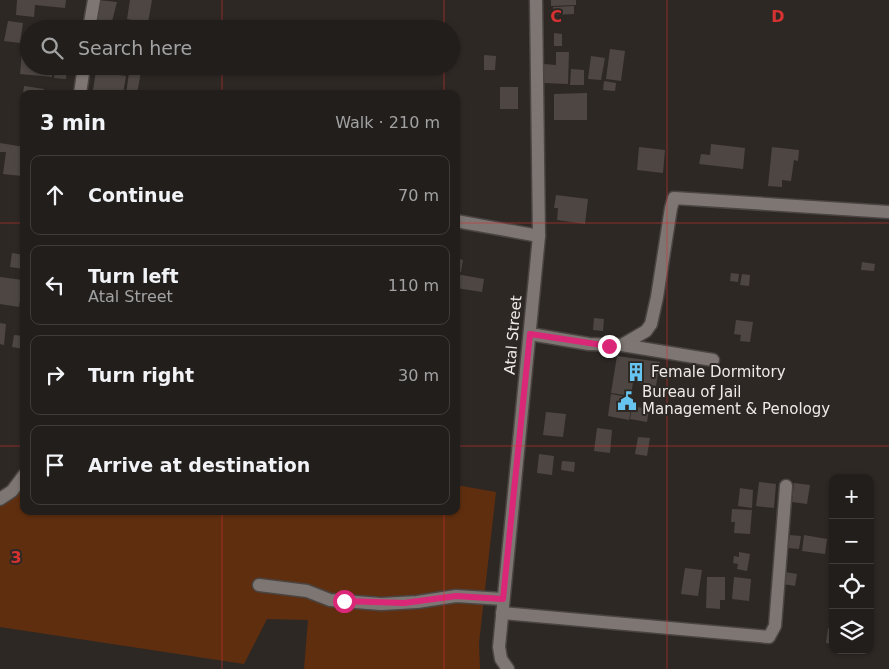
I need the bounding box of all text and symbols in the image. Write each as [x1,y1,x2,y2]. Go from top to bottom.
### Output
text: C [550,7,562,26]
text: D [771,7,785,26]
search box [20,20,460,75]
icon: search [38,34,66,62]
text: Search here [78,37,192,59]
text: 3 min [40,111,106,135]
text: Walk · 210 m [335,113,440,132]
icon: ahead [41,181,69,209]
text: Continue [88,184,184,206]
text: 70 m [398,186,439,205]
text: Turn left [88,265,179,287]
icon: left [41,271,69,299]
text: 110 m [388,276,439,295]
text: Atal Street [88,287,173,306]
street label: Atal Street [501,294,525,375]
route end [598,335,621,358]
icon: right [41,361,69,389]
building icon: Female Dormitory [625,361,647,383]
place label: Female Dormitory [651,363,786,381]
text: Turn right [88,364,194,386]
text: 30 m [398,366,439,385]
place label: Bureau of Jail Management & Penology [642,383,830,418]
public building icon: Bureau of Jail Management & Penology [616,390,638,412]
icon: arrive [41,451,69,479]
text: Arrive at destination [88,454,310,476]
map controls [829,474,874,654]
button: + [829,474,874,519]
button: − [829,519,874,564]
text: 3 [10,548,22,567]
button: locate [829,564,874,609]
route start [333,590,356,613]
button: layers [829,609,874,654]

